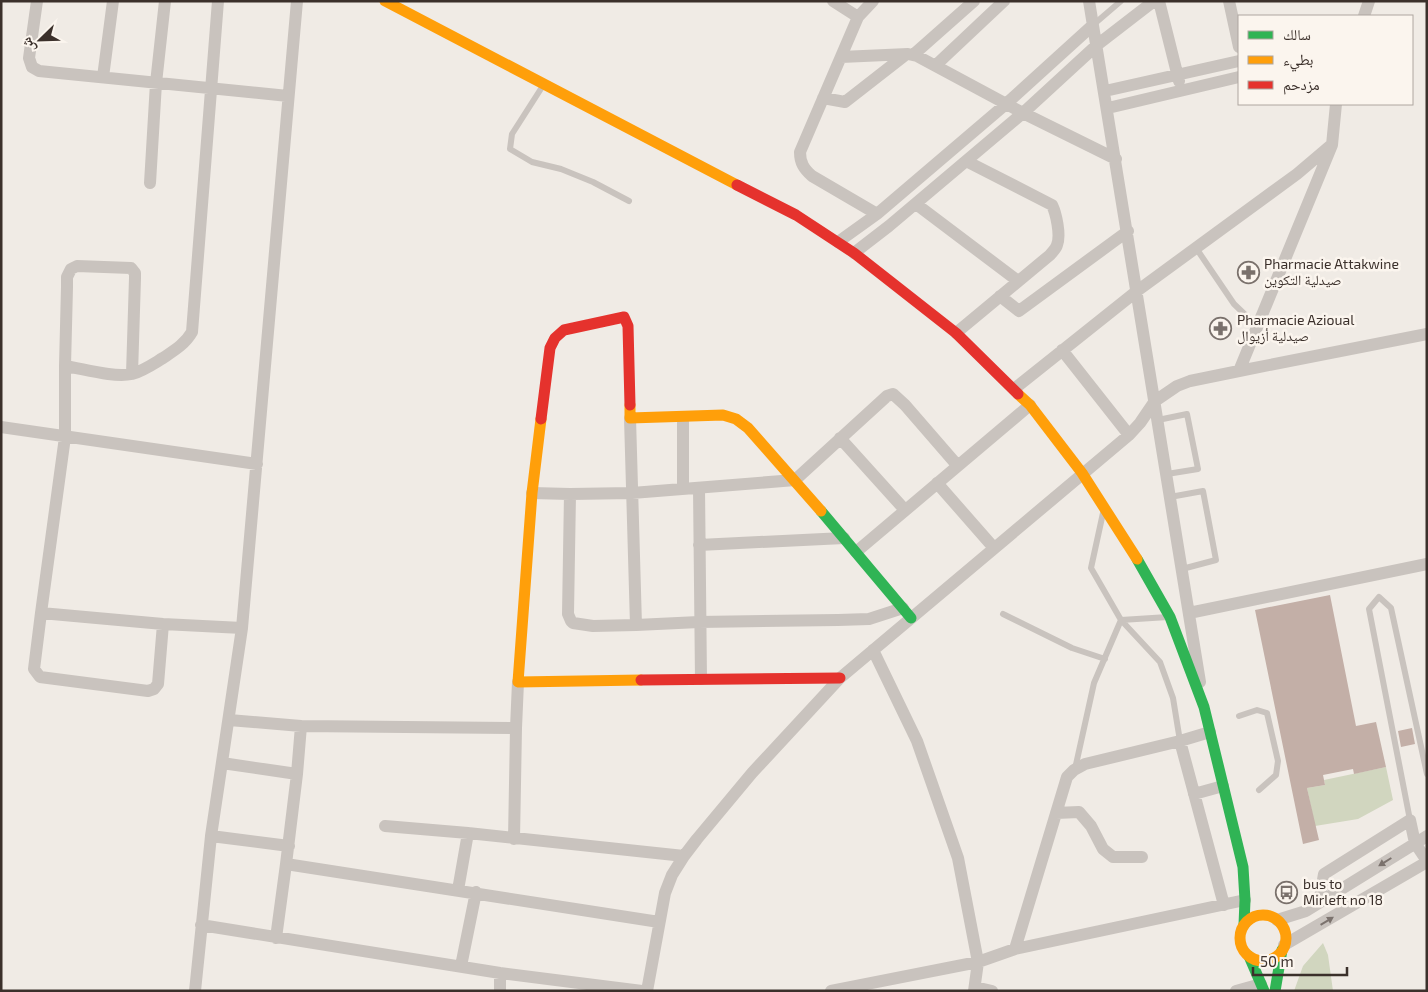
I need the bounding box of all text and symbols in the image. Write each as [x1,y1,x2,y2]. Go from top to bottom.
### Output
north arrow [15,15,65,65]
legend [1238,15,1413,105]
text: سالك [1283,25,1311,43]
text: ش [17,35,39,55]
text: بطيء [1283,50,1313,72]
text: مزدحم [1283,75,1320,95]
place label: Pharmacie Attakwine صيدلية التكوين [1264,255,1399,289]
pharmacy icon: Pharmacie Attakwine صيدلية التكوين [1236,260,1260,284]
place label: Pharmacie Azioual صيدلية أزيوال [1237,311,1355,345]
pharmacy icon: Pharmacie Azioual صيدلية أزيوال [1209,316,1233,340]
one-way arrow [1379,857,1392,867]
place label: bus to Mirleft no 18 [1303,875,1383,908]
bus stop icon: bus to Mirleft no 18 [1275,880,1299,904]
one-way arrow [1320,917,1333,926]
scale bar [1253,944,1347,976]
text: 50 m [1260,952,1294,970]

